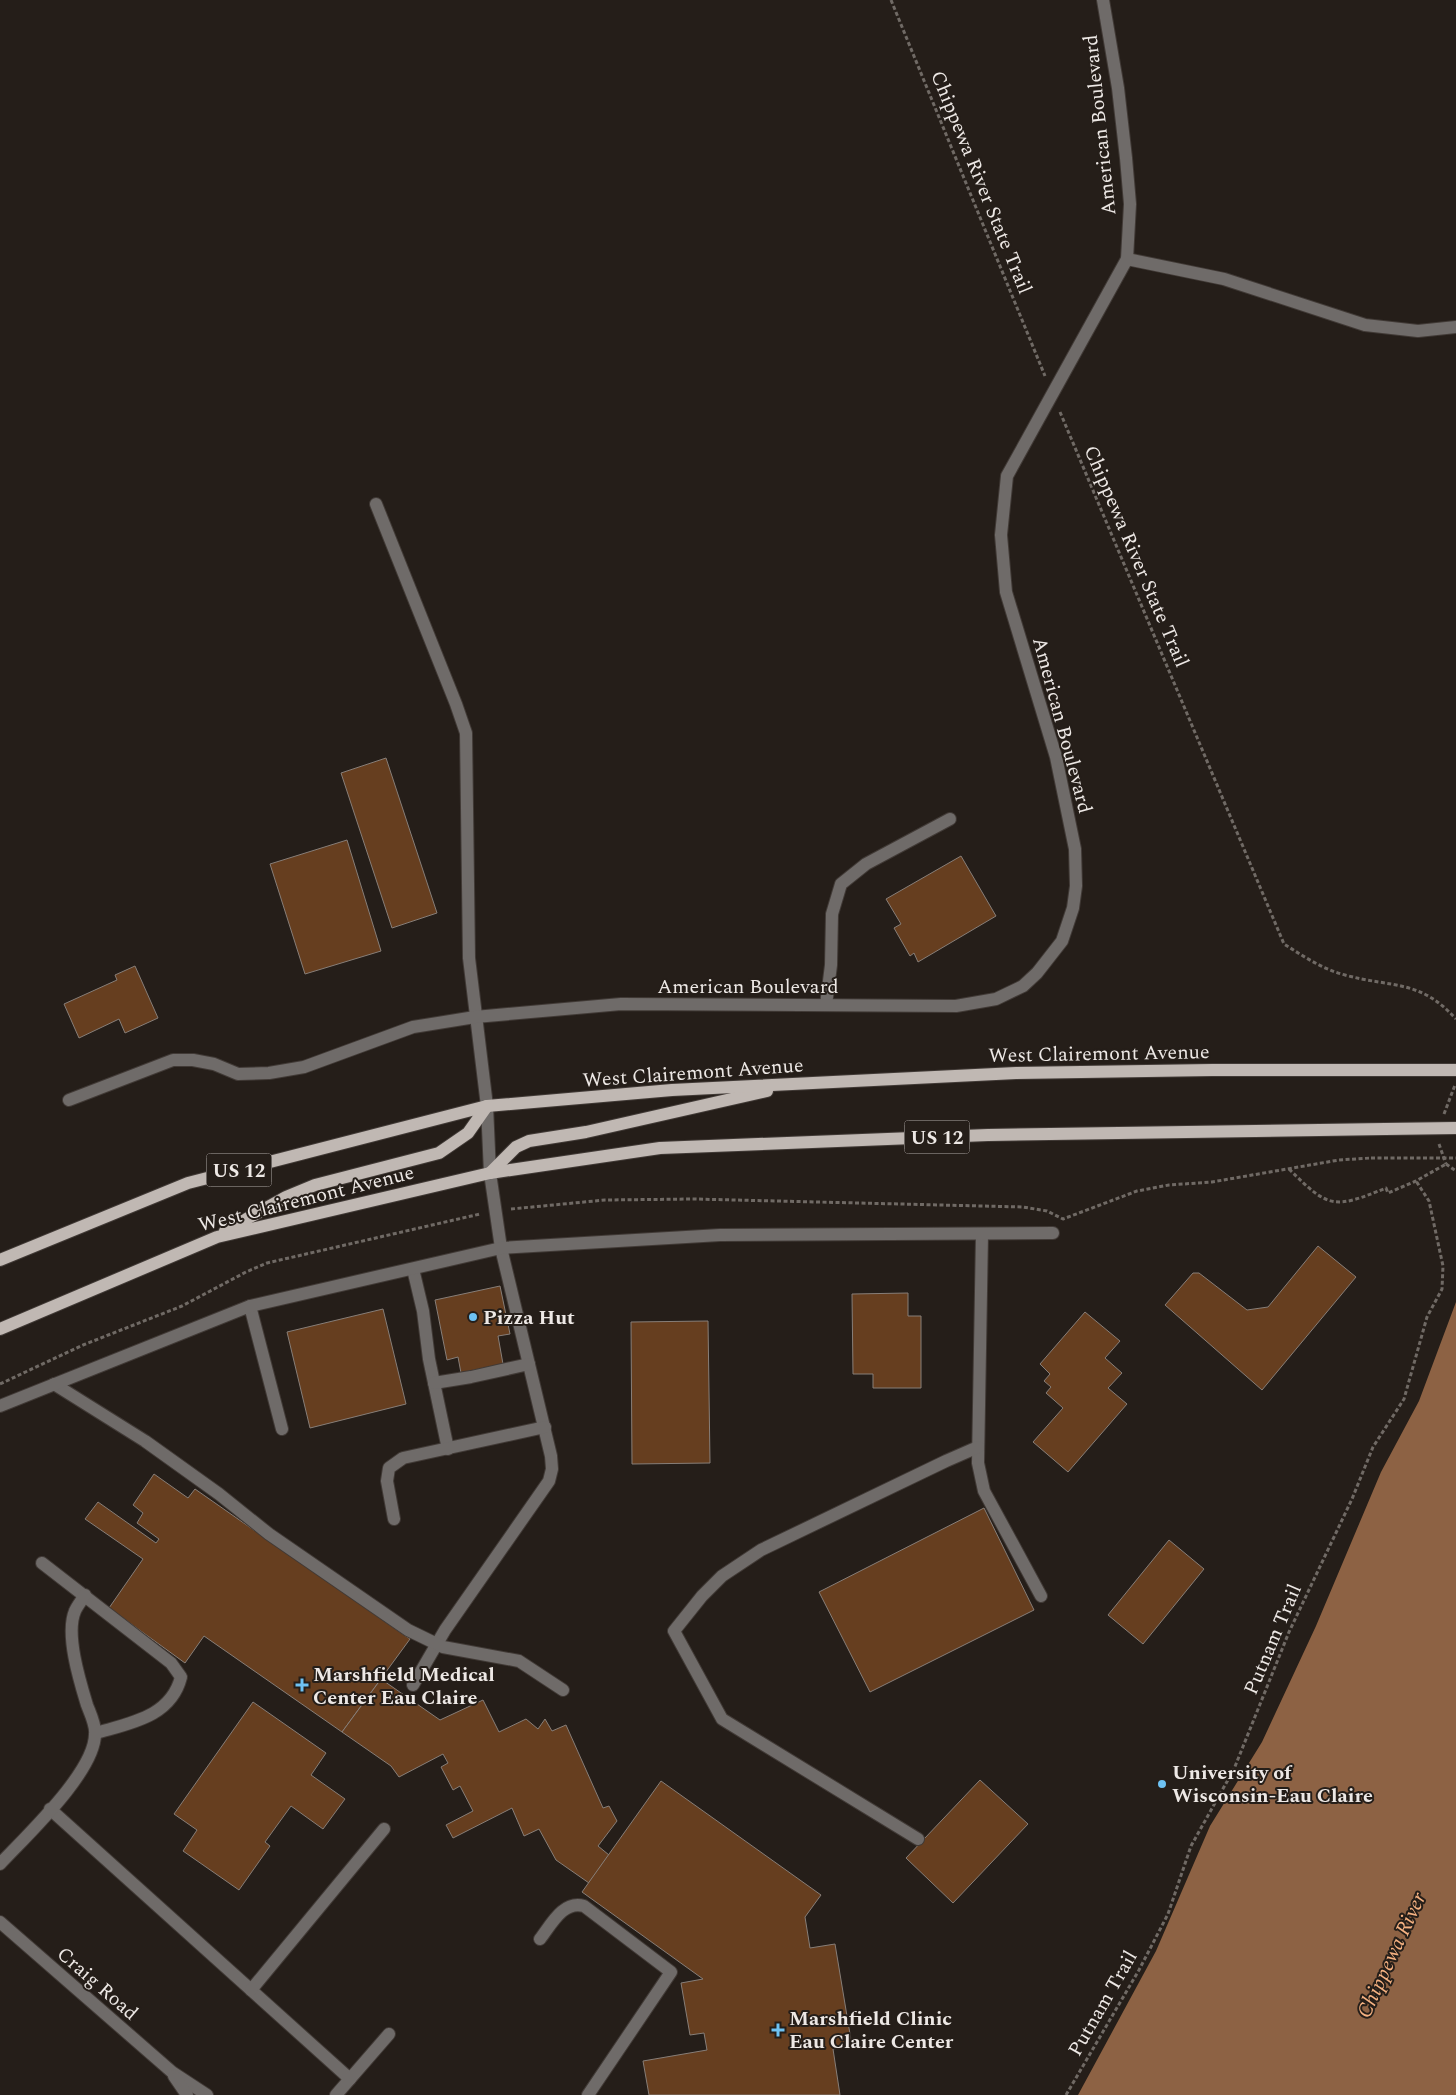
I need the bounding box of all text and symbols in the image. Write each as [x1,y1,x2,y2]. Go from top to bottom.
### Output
street label: American Boulevard [1076,33,1124,217]
street label: Chippewa River State Trail [922,66,1040,299]
street label: Chippewa River State Trail [1076,441,1197,672]
street label: American Boulevard [1024,634,1100,817]
street label: American Boulevard [657,972,839,1002]
street label: West Clairemont Avenue [988,1037,1210,1071]
street label: West Clairemont Avenue [582,1050,804,1096]
road number: US 12 [904,1120,970,1154]
road number: US 12 [206,1154,272,1186]
street label: West Clairemont Avenue [195,1158,417,1240]
place label: Pizza Hut [483,1303,575,1333]
marker: Pizza Hut [467,1311,479,1323]
street label: Putnam Trail [1236,1579,1310,1699]
place label: Marshfield Medical Center Eau Claire [313,1660,495,1713]
marker: Marshfield Medical Center Eau Claire [295,1678,309,1692]
place label: University of Wisconsin-Eau Claire [1172,1758,1373,1811]
marker: University of Wisconsin-Eau Claire [1156,1778,1168,1790]
water label: Chippewa River [1349,1887,1435,2024]
street label: Craig Road [50,1940,145,2028]
street label: Putnam Trail [1060,1945,1145,2062]
place label: Marshfield Clinic Eau Claire Center [789,2004,954,2057]
marker: Marshfield Clinic Eau Claire Center [771,2023,785,2037]

